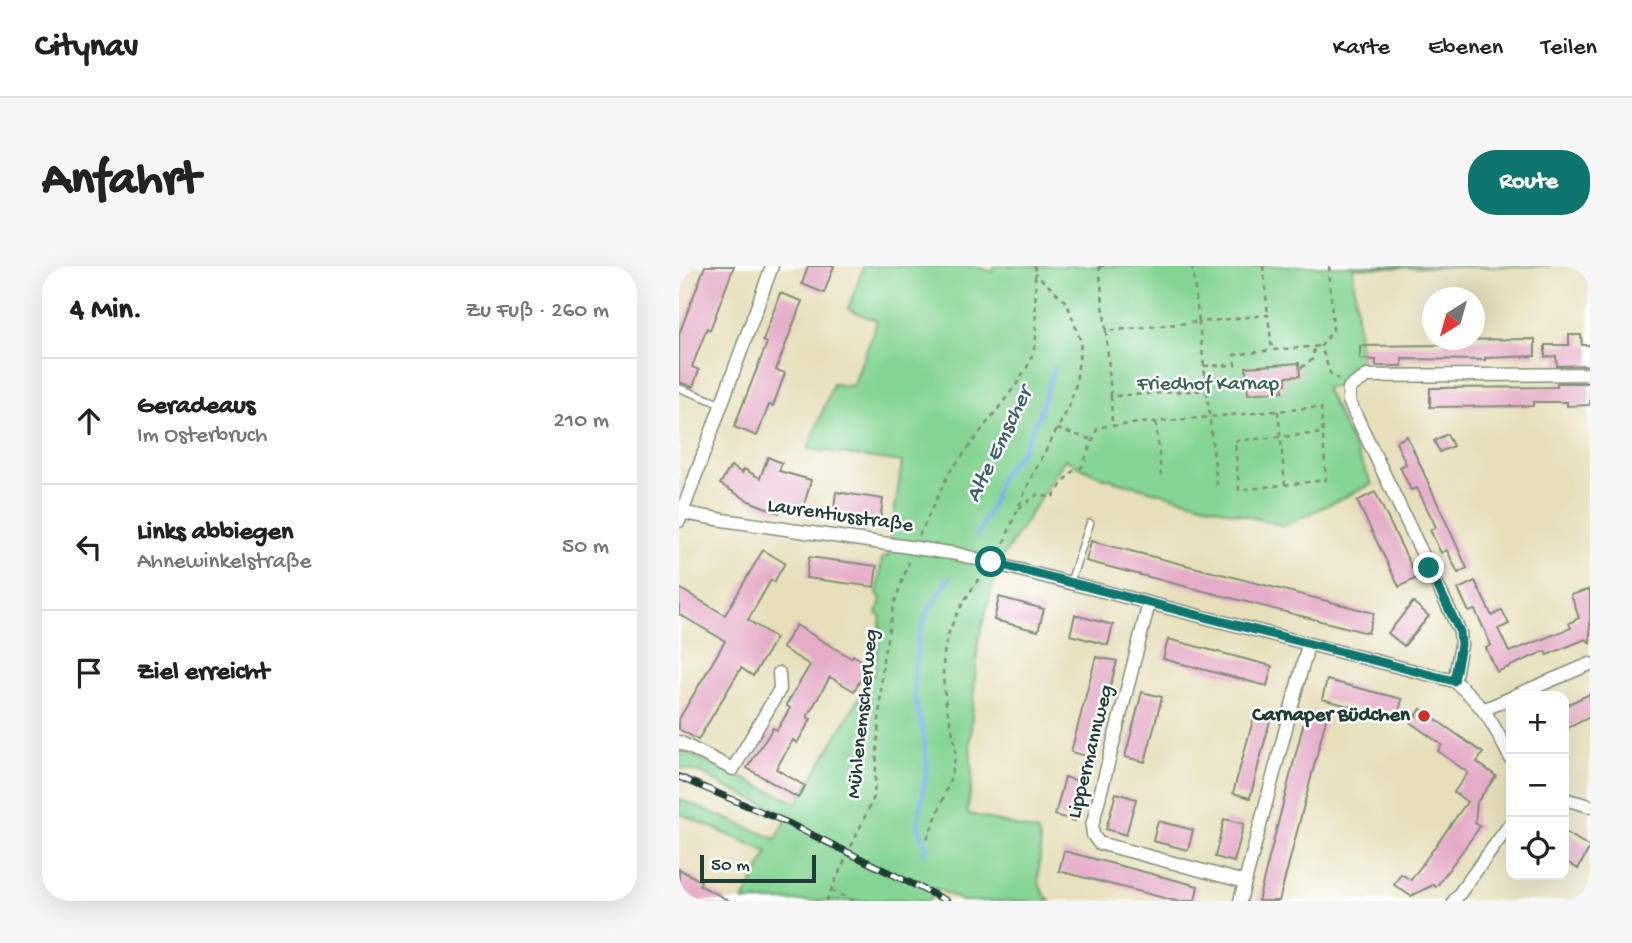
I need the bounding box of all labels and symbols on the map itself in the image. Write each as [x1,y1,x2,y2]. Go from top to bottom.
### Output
north arrow [1422,287,1485,350]
park label: Friedhof Karnap [1136,373,1280,398]
water label: Alte Emscher [961,379,1042,507]
street label: Laurentiusstraße [765,494,916,540]
route start [975,546,1006,577]
route end [1413,552,1444,583]
street label: Mühlenemscherweg [843,628,885,800]
street label: Lippermannweg [1063,683,1121,821]
place label: Carnaper Büdchen [1251,704,1411,729]
marker: Carnaper Büdchen [1416,708,1432,724]
scale bar [700,852,815,884]

